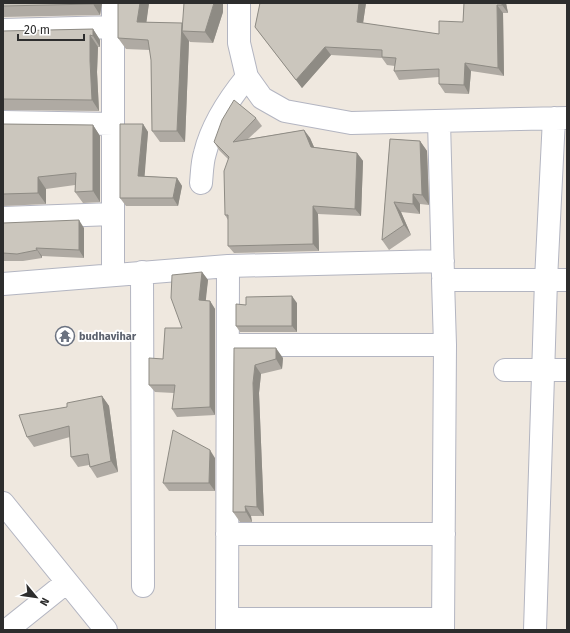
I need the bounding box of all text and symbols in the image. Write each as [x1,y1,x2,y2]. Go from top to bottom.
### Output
scale bar [18,16,84,42]
text: 20 m [24,23,50,37]
temple icon: budhavihar [54,325,76,347]
place label: budhavihar [79,330,137,343]
north arrow [16,577,56,617]
text: N [37,595,52,608]

